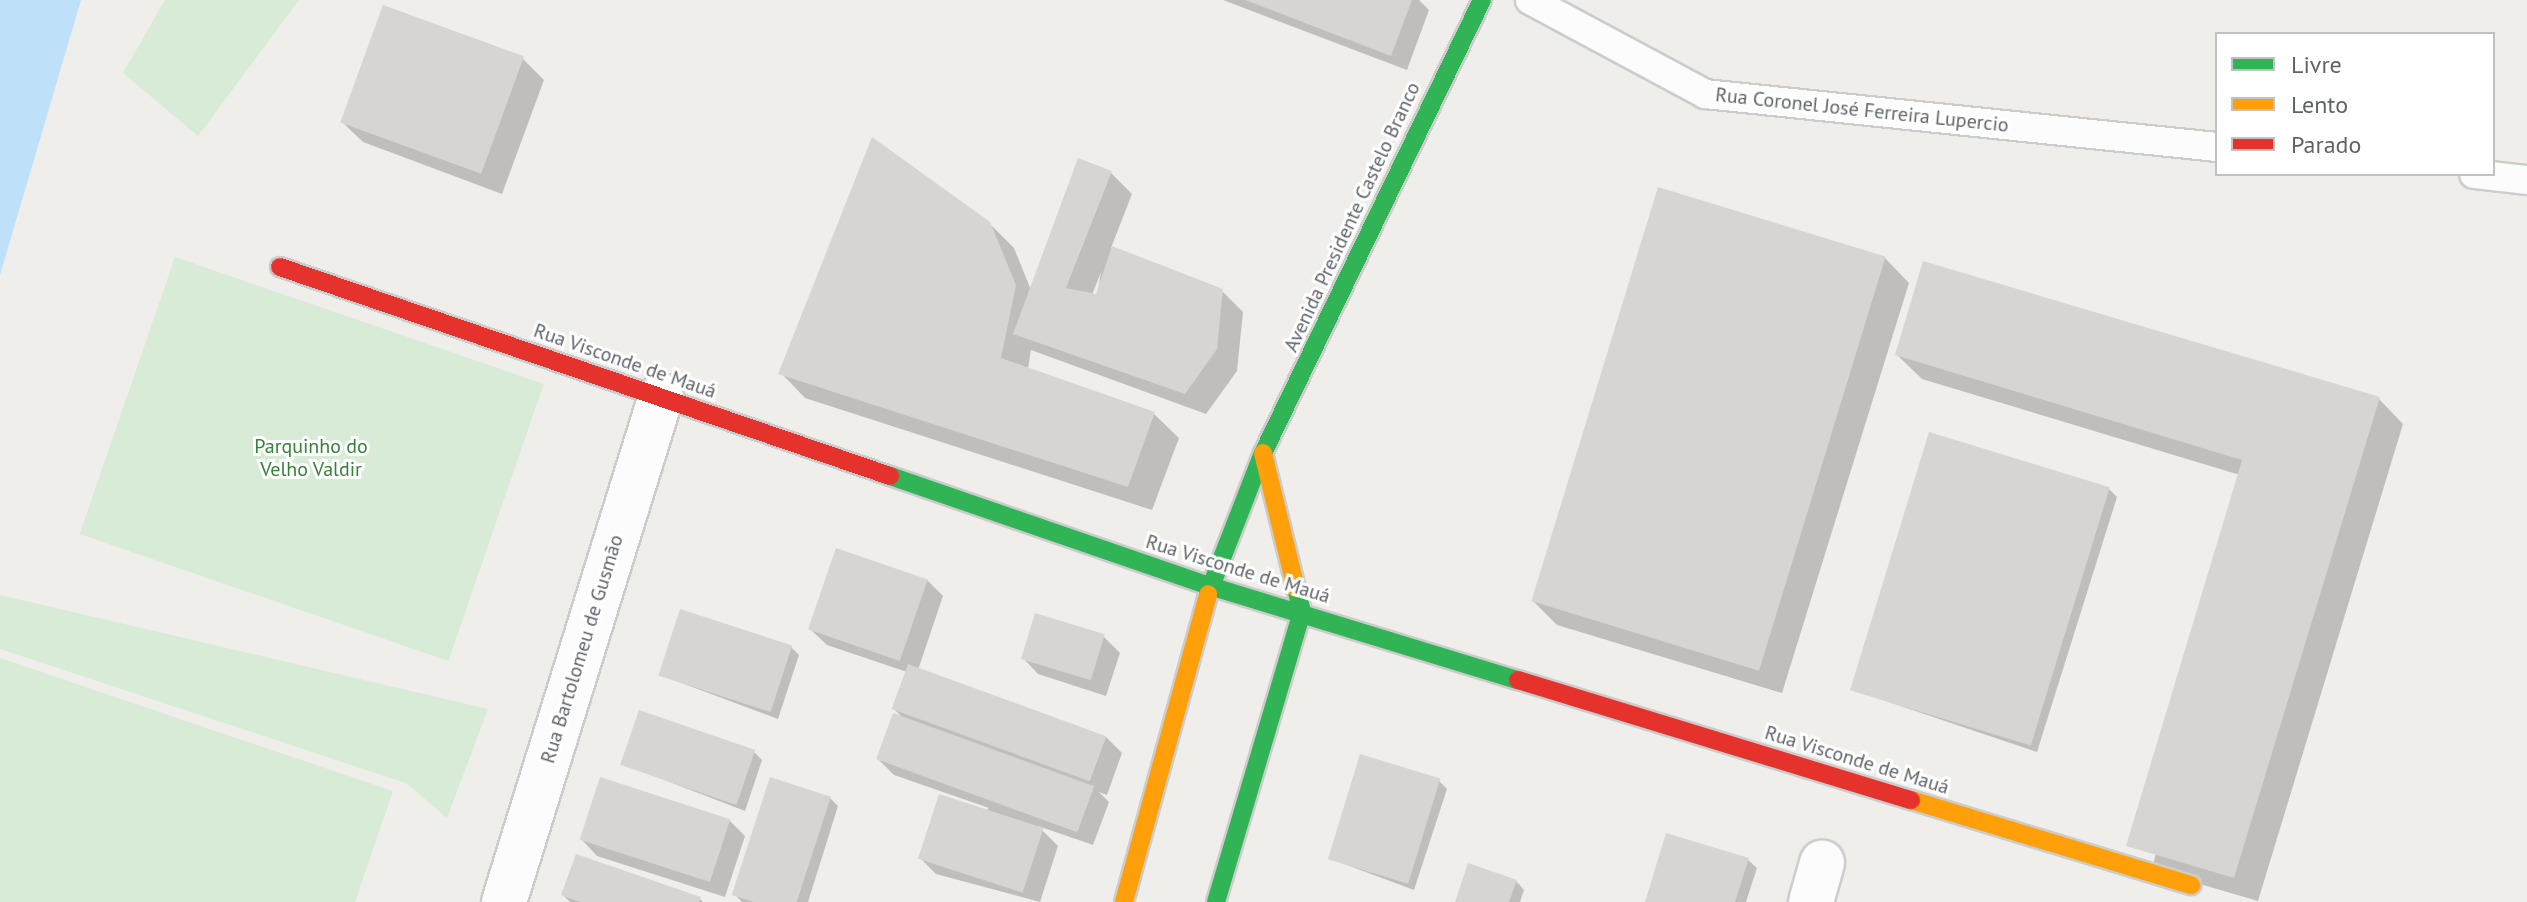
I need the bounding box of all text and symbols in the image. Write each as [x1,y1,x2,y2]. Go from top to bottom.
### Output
legend [2215,32,2495,176]
text: Livre [2291,49,2342,80]
street label: Avenida Presidente Castelo Branco [1279,78,1425,356]
street label: Rua Coronel José Ferreira Lupercio [1714,83,2010,137]
text: Lento [2291,89,2348,120]
text: Parado [2291,129,2361,160]
street label: Rua Visconde de Mauá [530,318,720,404]
park label: Parquinho do Velho Valdir [254,435,368,482]
street label: Rua Visconde de Mauá [1143,529,1333,609]
street label: Rua Bartolomeu de Gusmão [536,532,628,766]
street label: Rua Visconde de Mauá [1762,720,1952,800]

